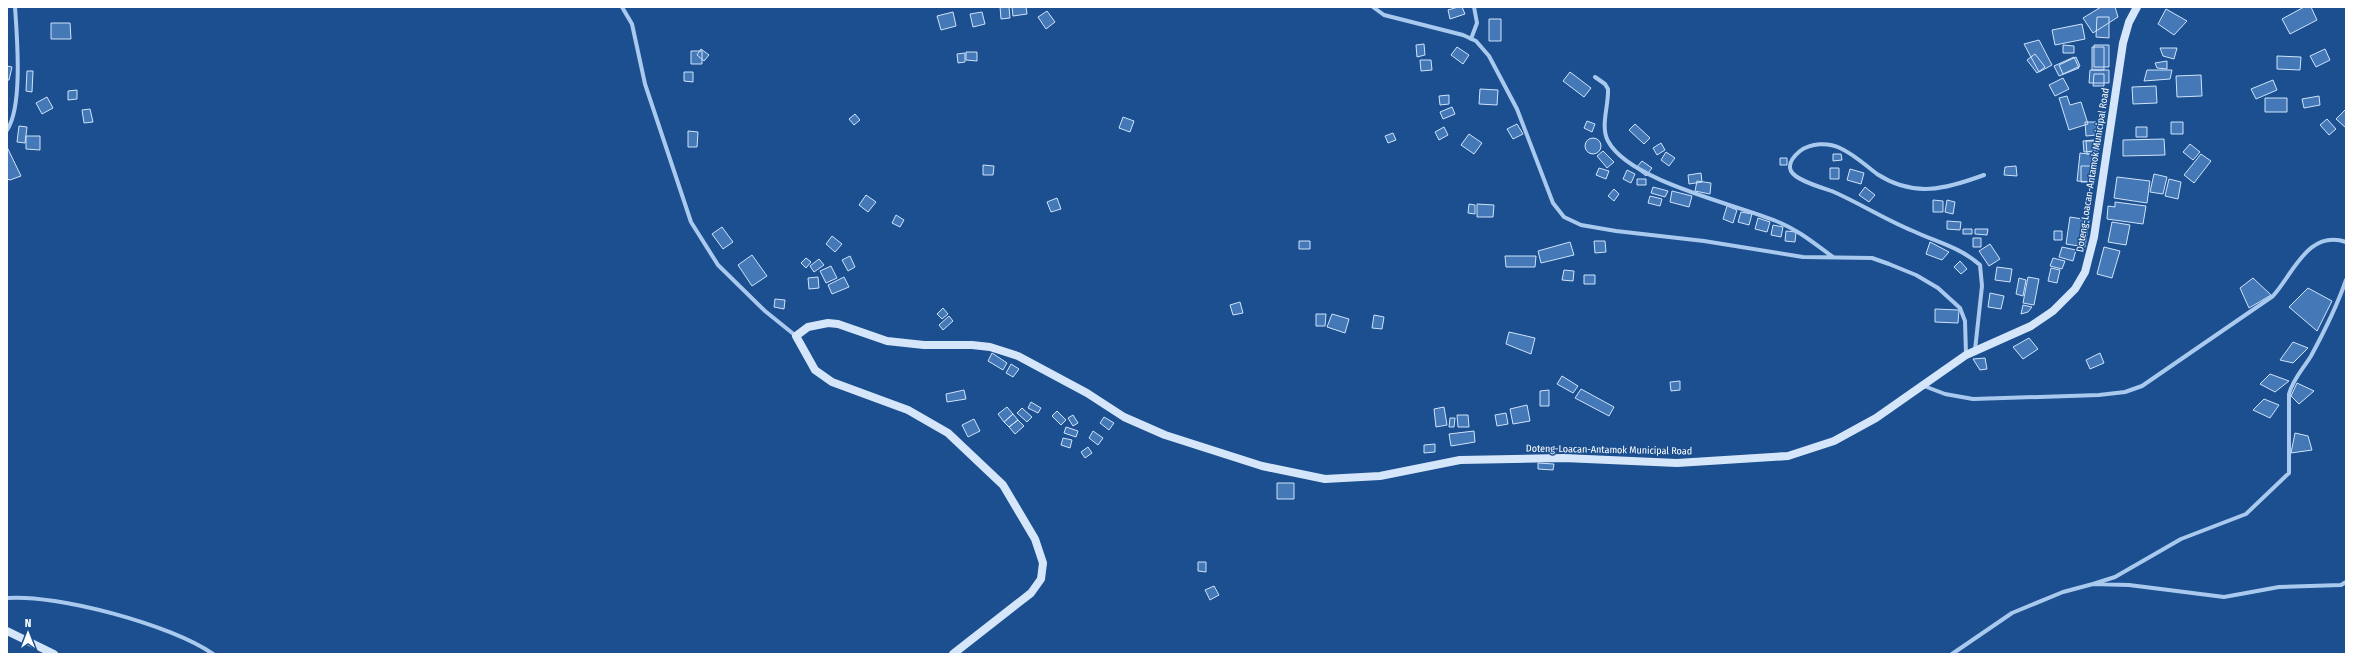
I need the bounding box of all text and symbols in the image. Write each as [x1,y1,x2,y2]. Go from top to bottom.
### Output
street label: Doteng-Loacan-Antamok Municipal Road [2074,87,2112,253]
street label: Doteng-Loacan-Antamok Municipal Road [1526,443,1692,457]
north arrow [8,613,48,653]
text: N [25,617,31,630]

